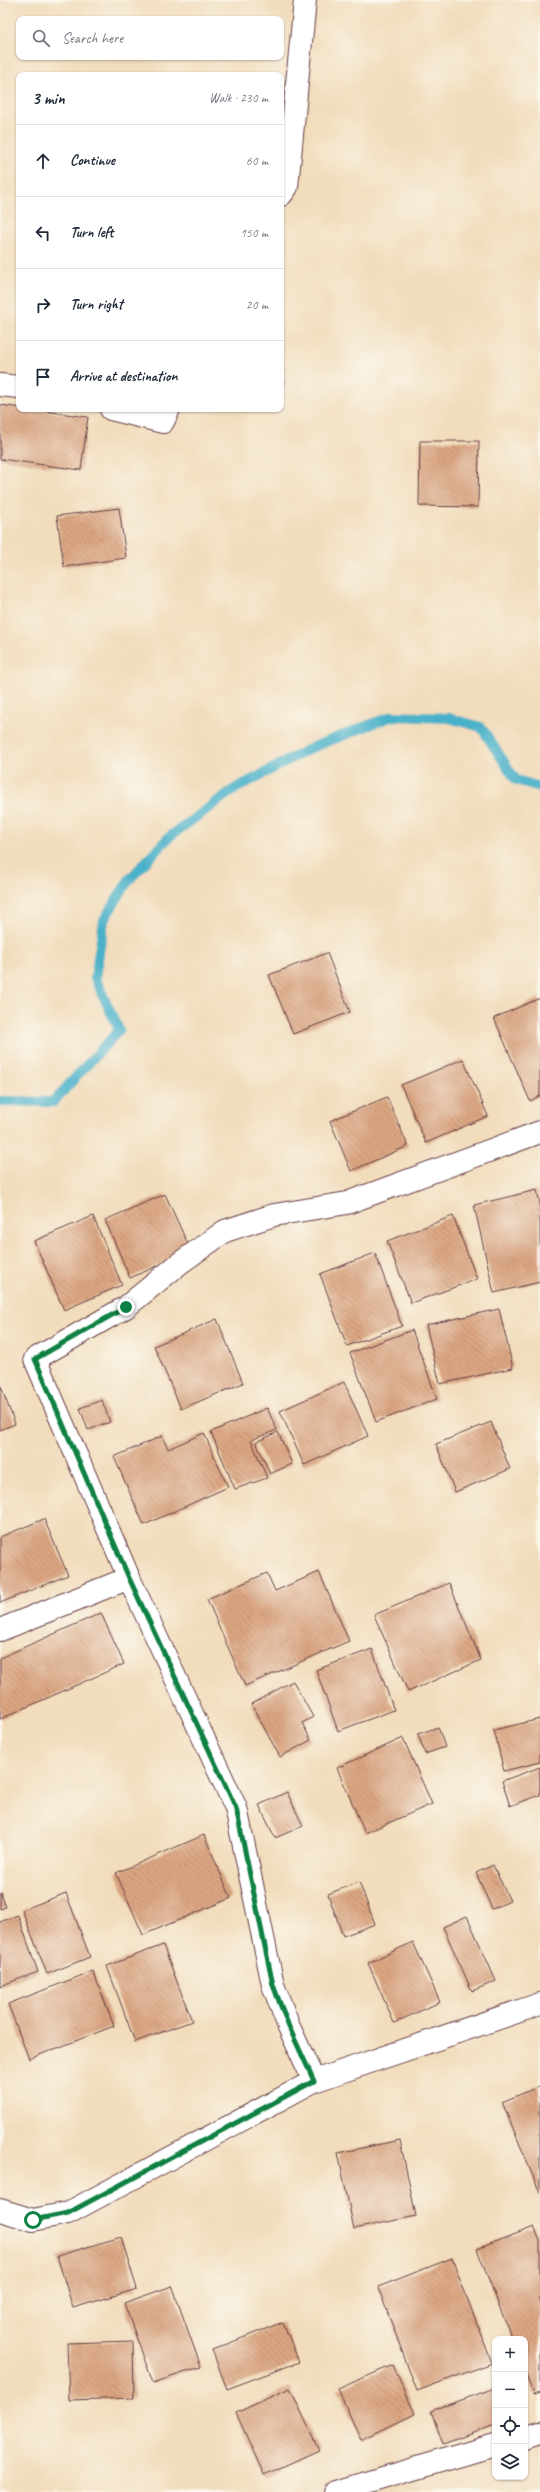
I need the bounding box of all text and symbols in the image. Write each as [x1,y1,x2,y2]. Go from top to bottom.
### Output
search box [16,16,284,60]
icon: search [30,27,52,49]
text: Search here [62,29,123,48]
text: 3 min [32,88,65,109]
text: Walk · 230 m [209,90,268,106]
icon: ahead [32,150,54,172]
text: Continue [70,151,115,170]
text: 60 m [246,153,268,169]
icon: left [32,222,54,244]
text: Turn left [70,223,113,242]
text: 150 m [240,225,268,241]
icon: right [32,294,54,316]
text: Turn right [70,295,123,314]
text: 20 m [246,297,268,313]
icon: arrive [32,366,54,388]
text: Arrive at destination [70,367,177,386]
route end [117,1298,135,1316]
route start [24,2211,42,2229]
map controls [492,2336,528,2480]
button: + [492,2336,528,2372]
button: − [492,2372,528,2408]
button: locate [492,2408,528,2444]
button: layers [492,2444,528,2480]

